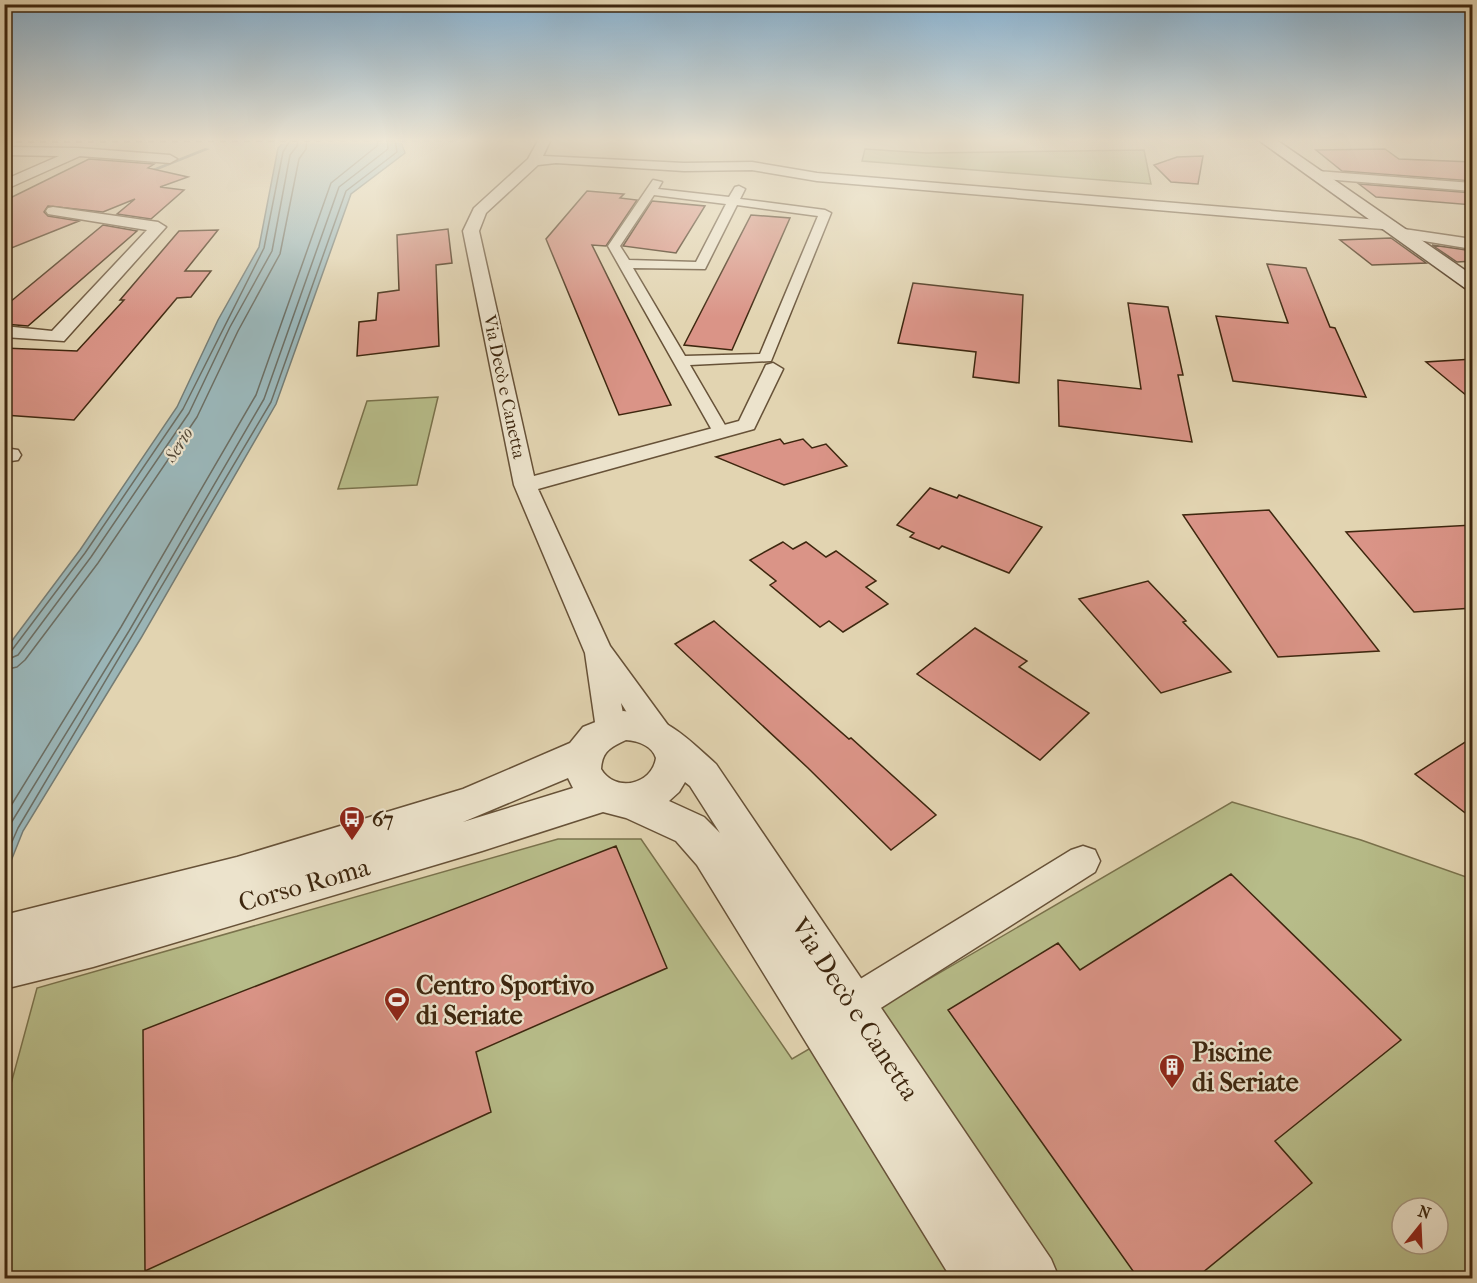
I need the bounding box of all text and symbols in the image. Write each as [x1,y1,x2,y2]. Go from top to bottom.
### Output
street label: Via Decò e Canetta [478,312,530,461]
water label: Serio [160,424,198,467]
bus stop icon: 67 [337,804,367,842]
place label: 67 [372,807,393,831]
street label: Corso Roma [235,851,374,919]
street label: Via Decò e Canetta [784,911,926,1107]
place label: Centro Sportivo di Seriate [416,970,594,1031]
sports icon: Centro Sportivo di Seriate [382,985,412,1023]
place label: Piscine di Seriate [1192,1037,1299,1098]
building icon: Piscine di Seriate [1157,1052,1187,1090]
north arrow [1390,1196,1450,1256]
text: N [1416,1201,1434,1223]

